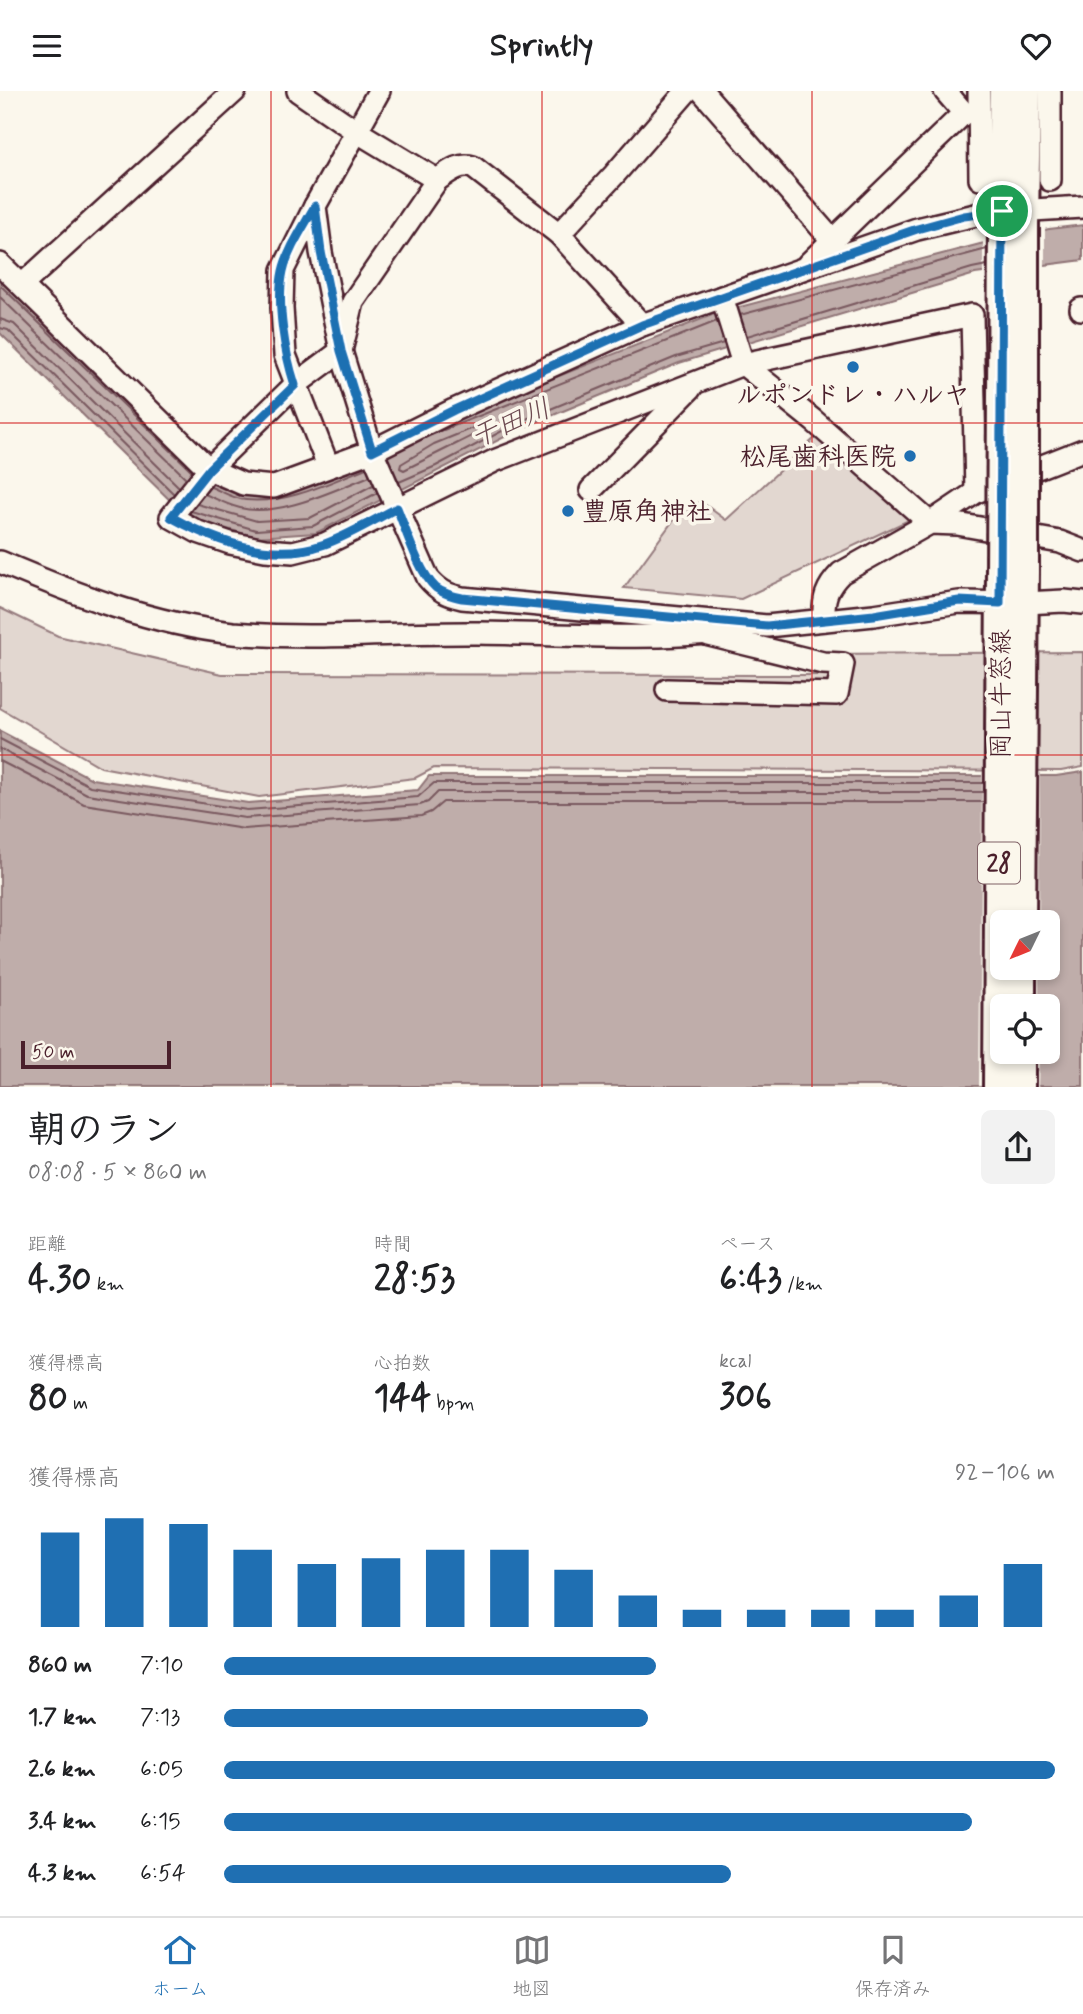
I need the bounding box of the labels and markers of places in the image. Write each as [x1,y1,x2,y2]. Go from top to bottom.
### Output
pin [972,181,1032,241]
marker: ルポンドレ・ハルヤ [845,359,861,375]
place label: ルポンドレ・ハルヤ [736,379,970,413]
place label: 松尾歯科医院 [740,441,896,475]
marker: 松尾歯科医院 [902,448,918,464]
place label: 豊原角神社 [582,496,712,530]
marker: 豊原角神社 [560,503,576,519]

